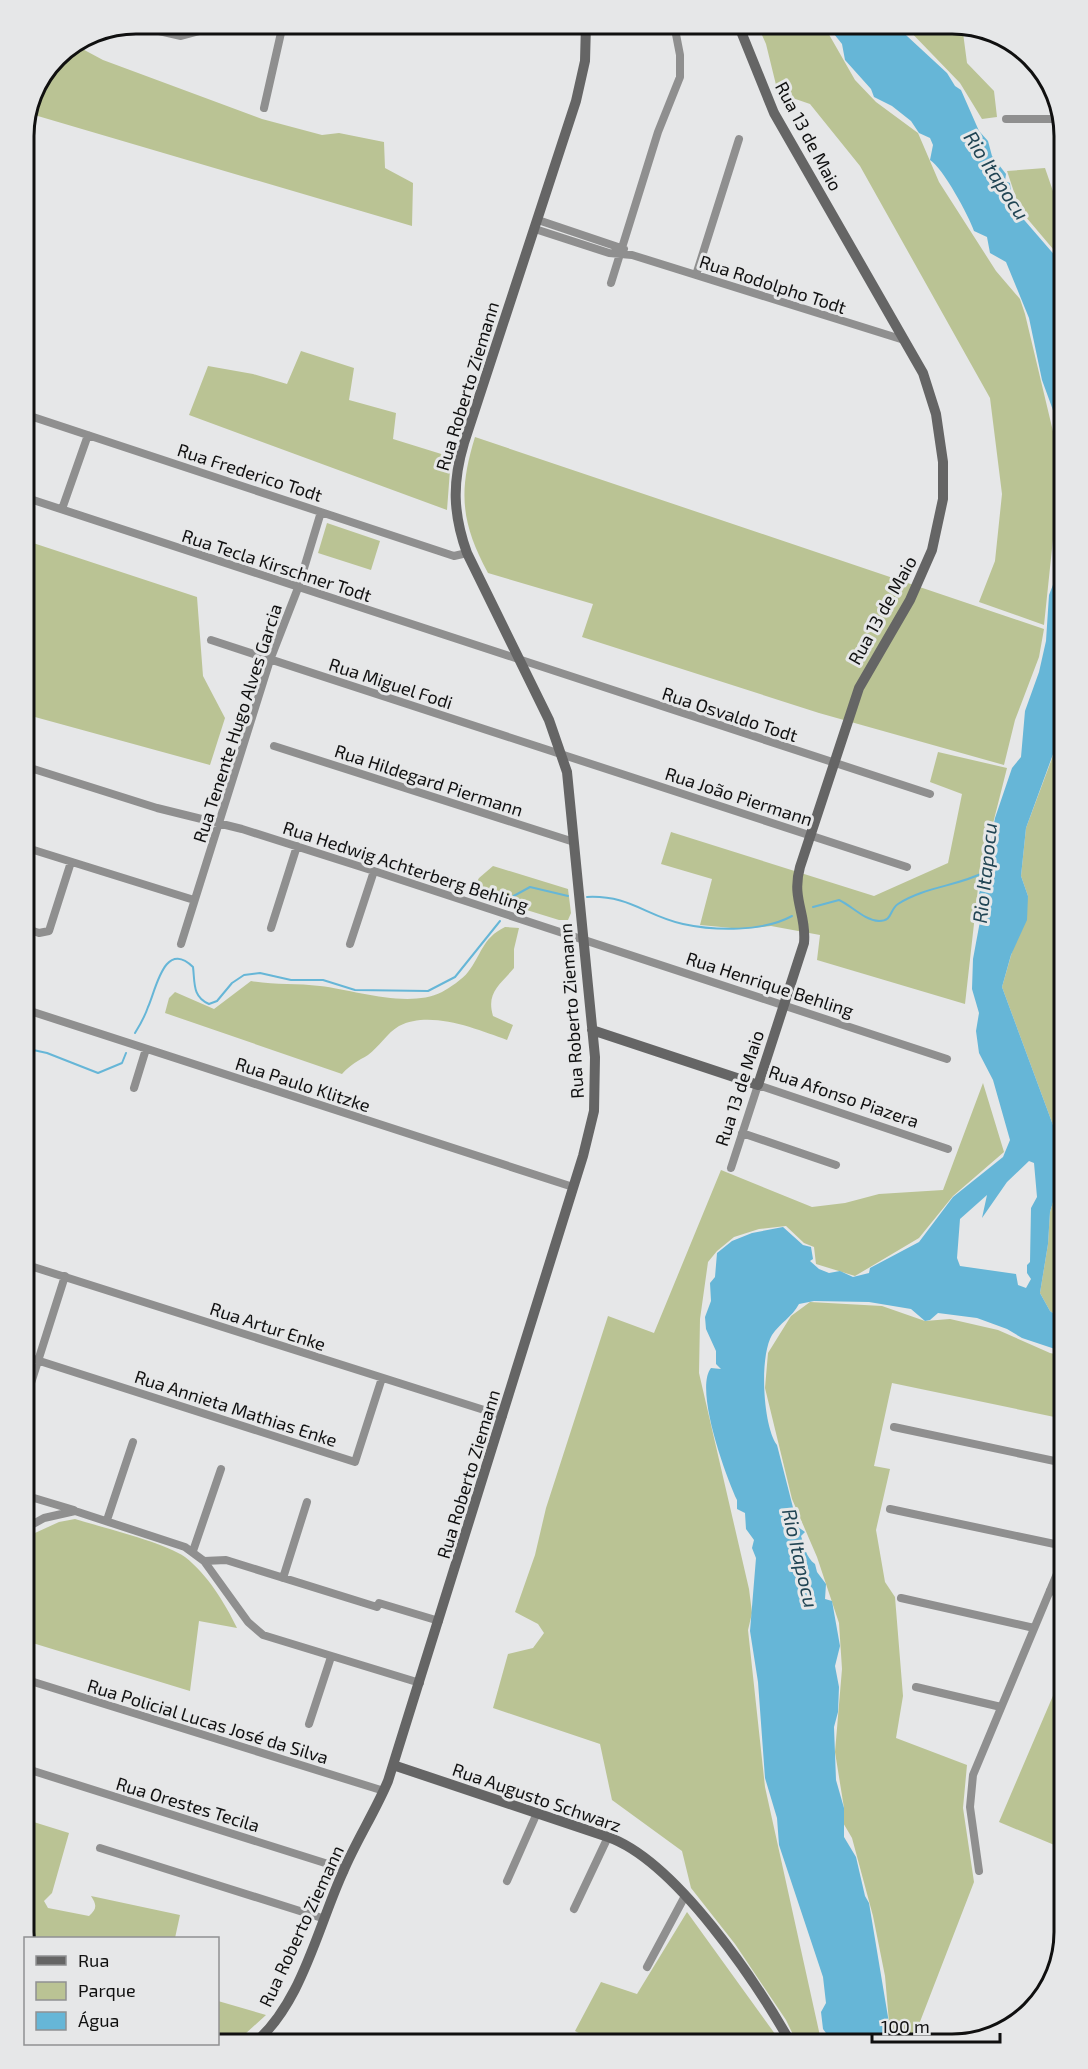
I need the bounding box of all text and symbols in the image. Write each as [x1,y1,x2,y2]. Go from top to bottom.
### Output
street label: Rua 13 de Maio [771,77,847,195]
water label: Rio Itapocu [959,126,1035,224]
street label: Rua Rodolpho Todt [697,250,849,318]
street label: Rua Roberto Ziemann [431,299,503,473]
street label: Rua Frederico Todt [175,438,325,506]
street label: Rua Tecla Kirschner Todt [179,524,375,606]
street label: Rua 13 de Maio [843,552,921,668]
street label: Rua Tenente Hugo Alves Garcia [188,601,286,845]
street label: Rua Miguel Fodi [326,653,456,713]
street label: Rua Osvaldo Todt [660,682,801,746]
street label: Rua Hildegard Piermann [332,739,526,821]
street label: Rua João Piermann [662,762,816,830]
street label: Rua Hedwig Achterberg Behling [280,816,532,916]
water label: Rio Itapocu [967,821,1001,925]
street label: Rua Roberto Ziemann [554,923,588,1099]
street label: Rua Henrique Behling [683,947,857,1021]
street label: Rua 13 de Maio [710,1027,768,1149]
street label: Rua Paulo Klitzke [233,1052,373,1116]
street label: Rua Afonso Piazera [766,1060,922,1132]
street label: Rua Artur Enke [207,1297,329,1355]
street label: Rua Annieta Mathias Enke [132,1365,340,1451]
street label: Rua Roberto Ziemann [432,1387,504,1561]
water label: Rio Itapocu [778,1506,824,1610]
street label: Rua Policial Lucas José da Silva [85,1674,331,1768]
street label: Rua Augusto Schwarz [450,1758,624,1836]
street label: Rua Orestes Tecila [114,1772,262,1836]
street label: Rua Roberto Ziemann [254,1842,348,2010]
legend [24,1937,219,2045]
text: Rua [78,1949,109,1971]
text: Parque [78,1979,136,2001]
scale bar [872,2006,1000,2044]
text: Água [78,2009,119,2031]
text: 100 m [881,2015,930,2037]

